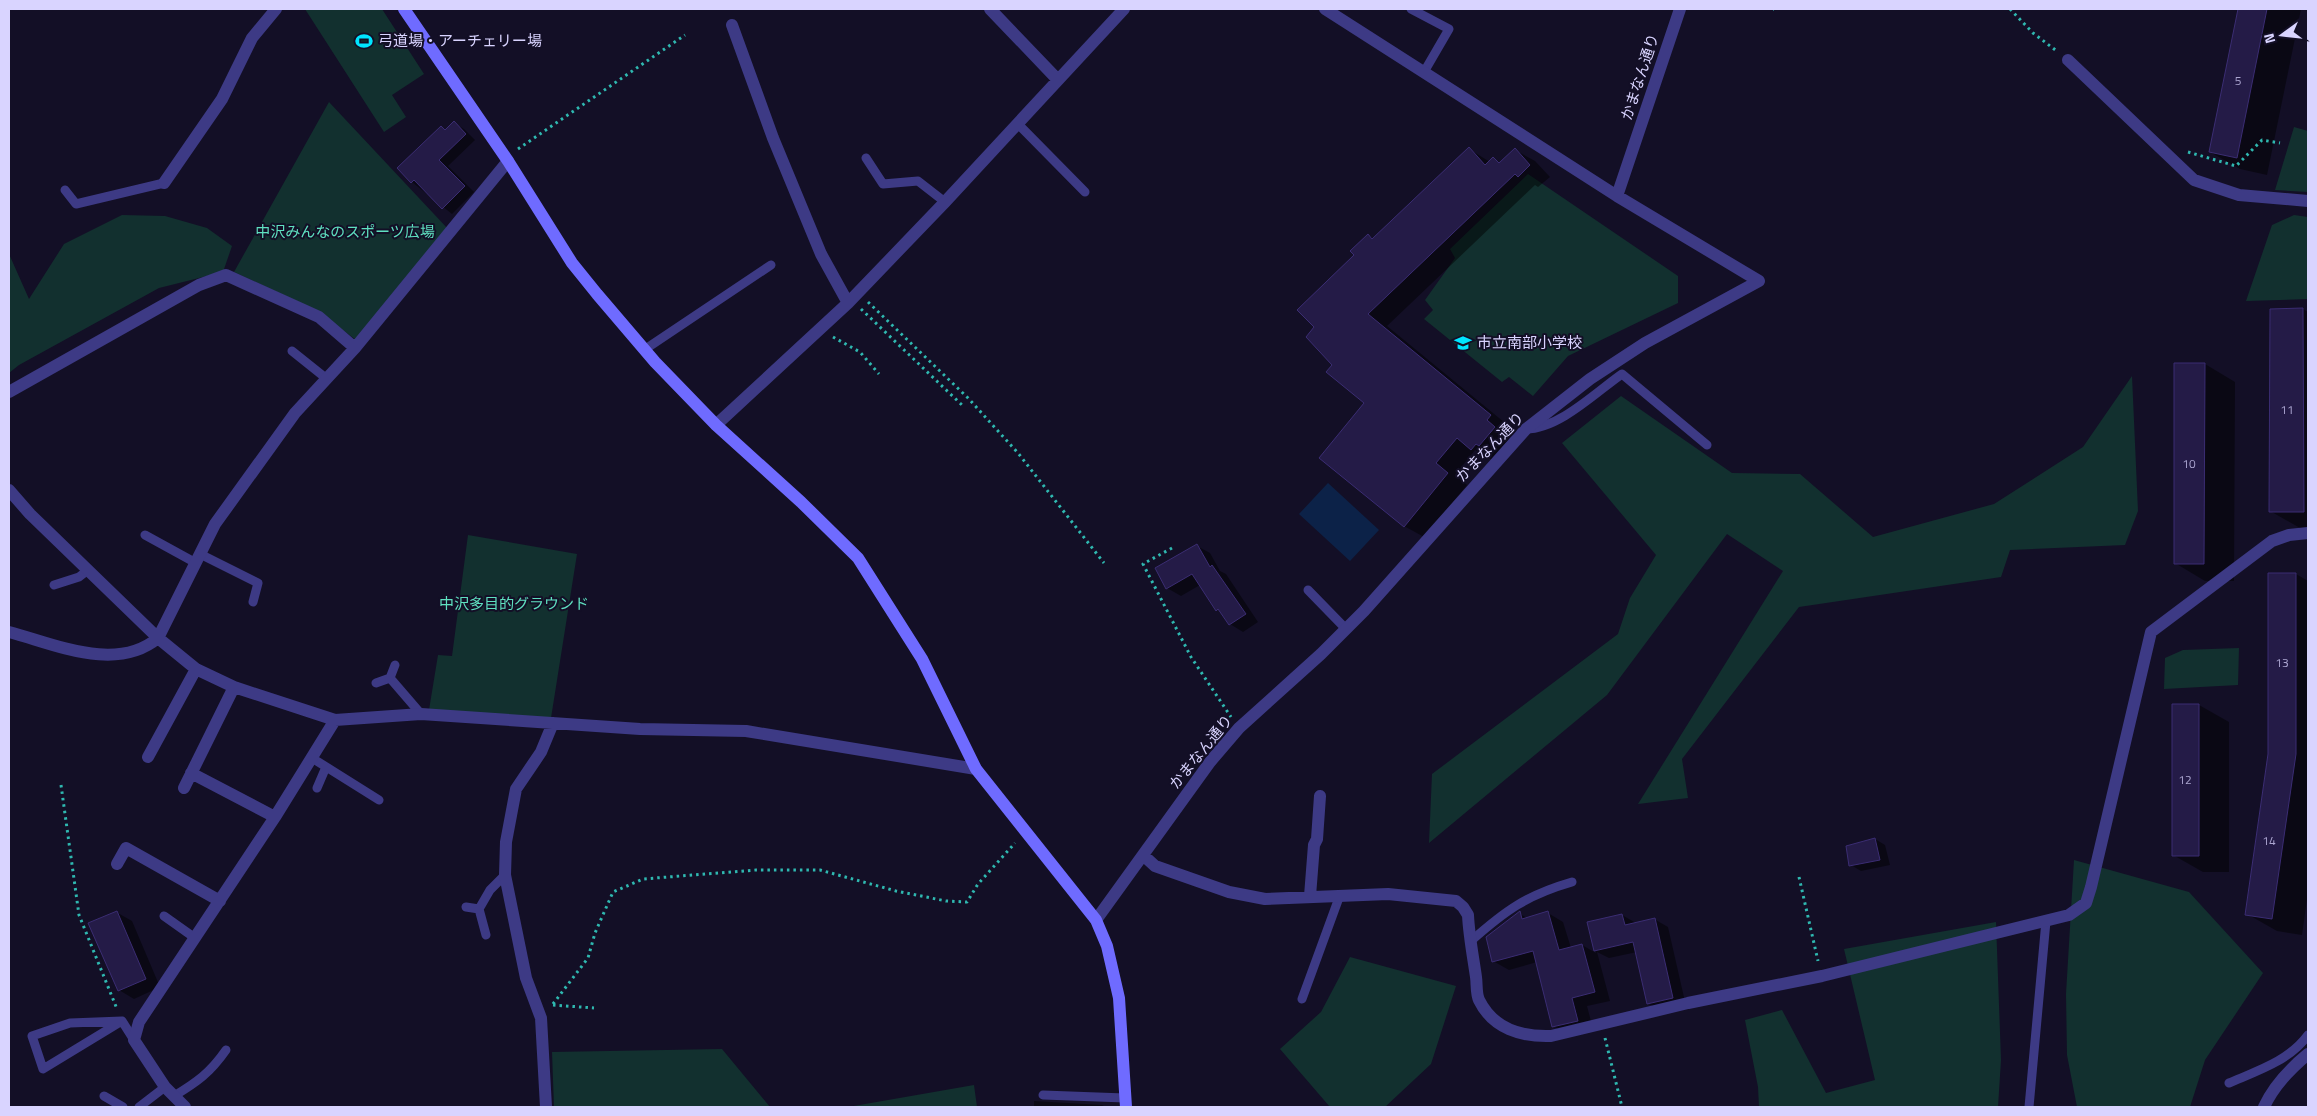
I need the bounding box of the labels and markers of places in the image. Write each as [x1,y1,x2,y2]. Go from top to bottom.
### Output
place label: 弓道場・アーチェリー場 [378,29,542,52]
sports icon: 弓道場・アーチェリー場 [354,31,374,51]
place label: 市立南部小学校 [1477,331,1582,354]
school or university icon: 市立南部小学校 [1453,333,1473,353]

